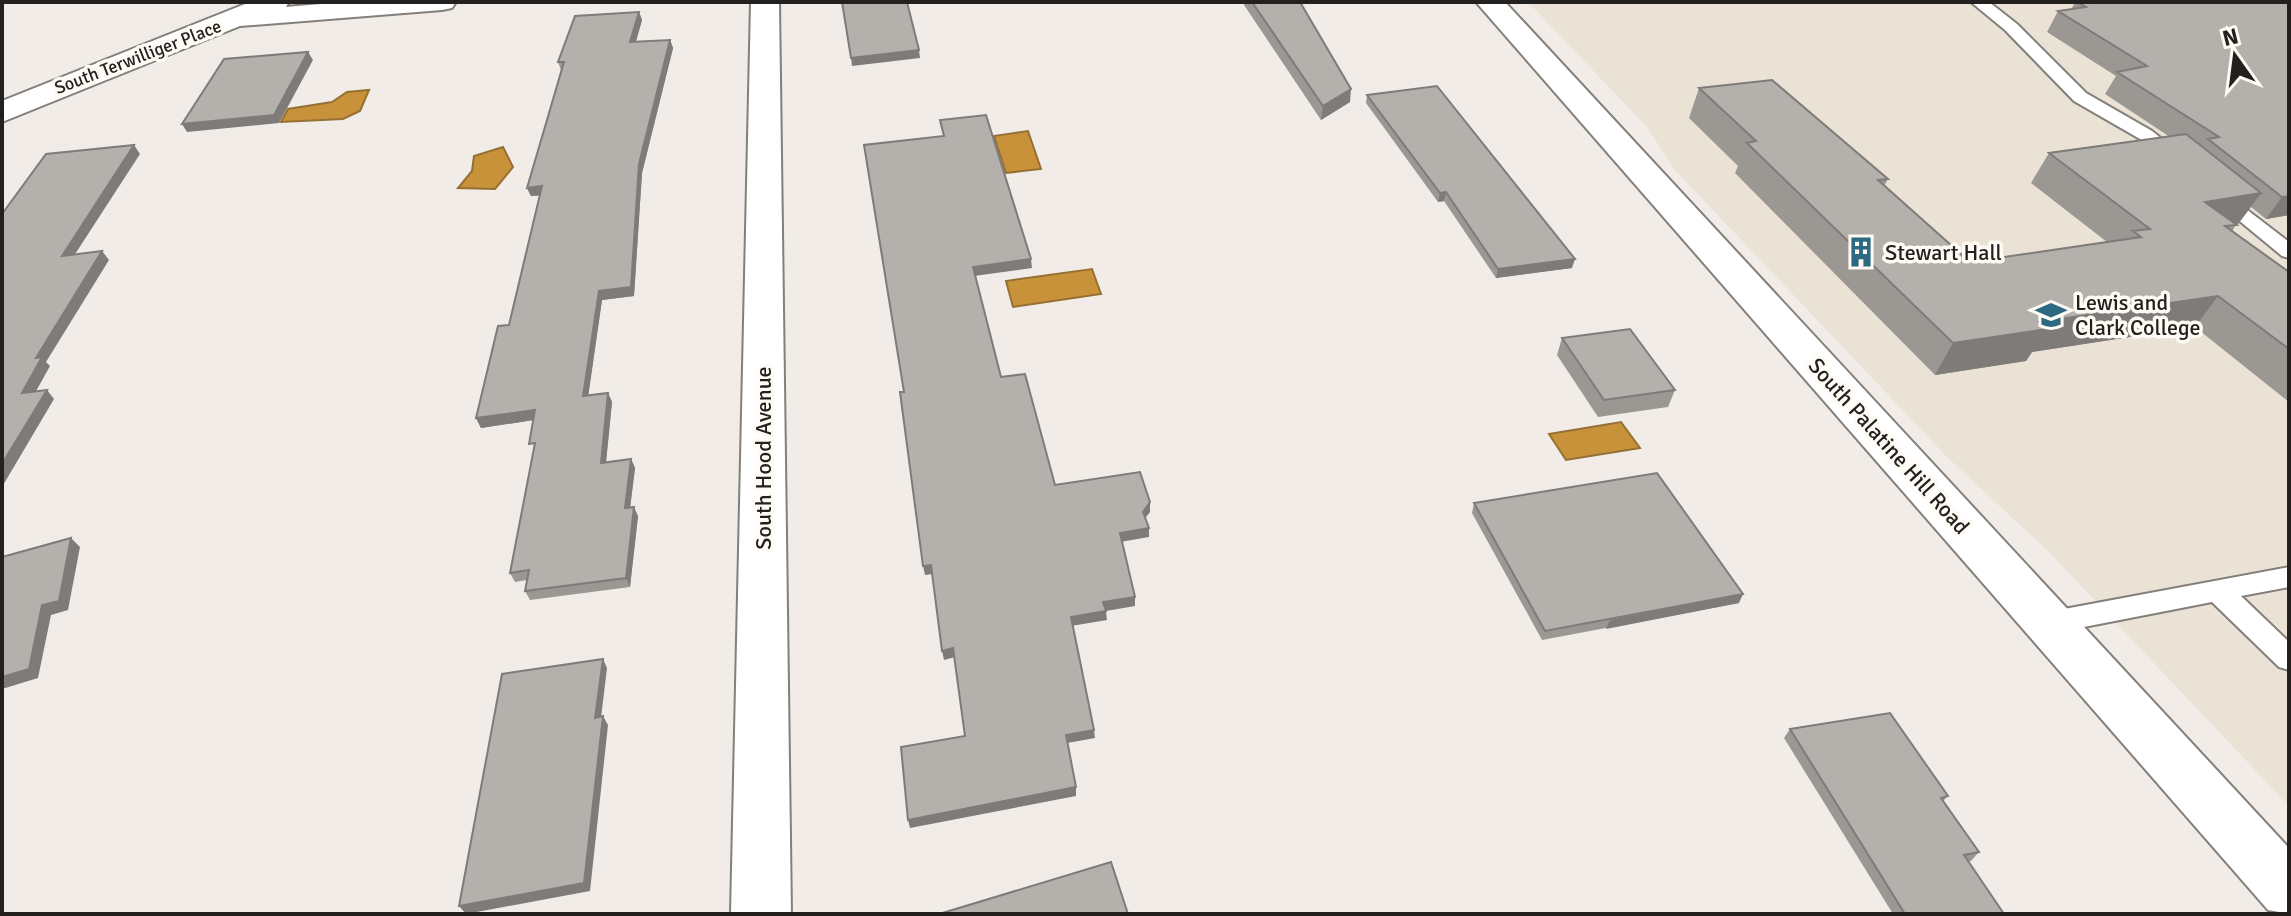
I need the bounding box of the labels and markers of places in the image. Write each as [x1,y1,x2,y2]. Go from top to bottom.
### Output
building icon: Stewart Hall [1844,235,1878,269]
place label: Stewart Hall [1885,239,2002,266]
place label: Lewis and Clark College [2075,289,2201,341]
school or university icon: Lewis and Clark College [2034,298,2068,332]

